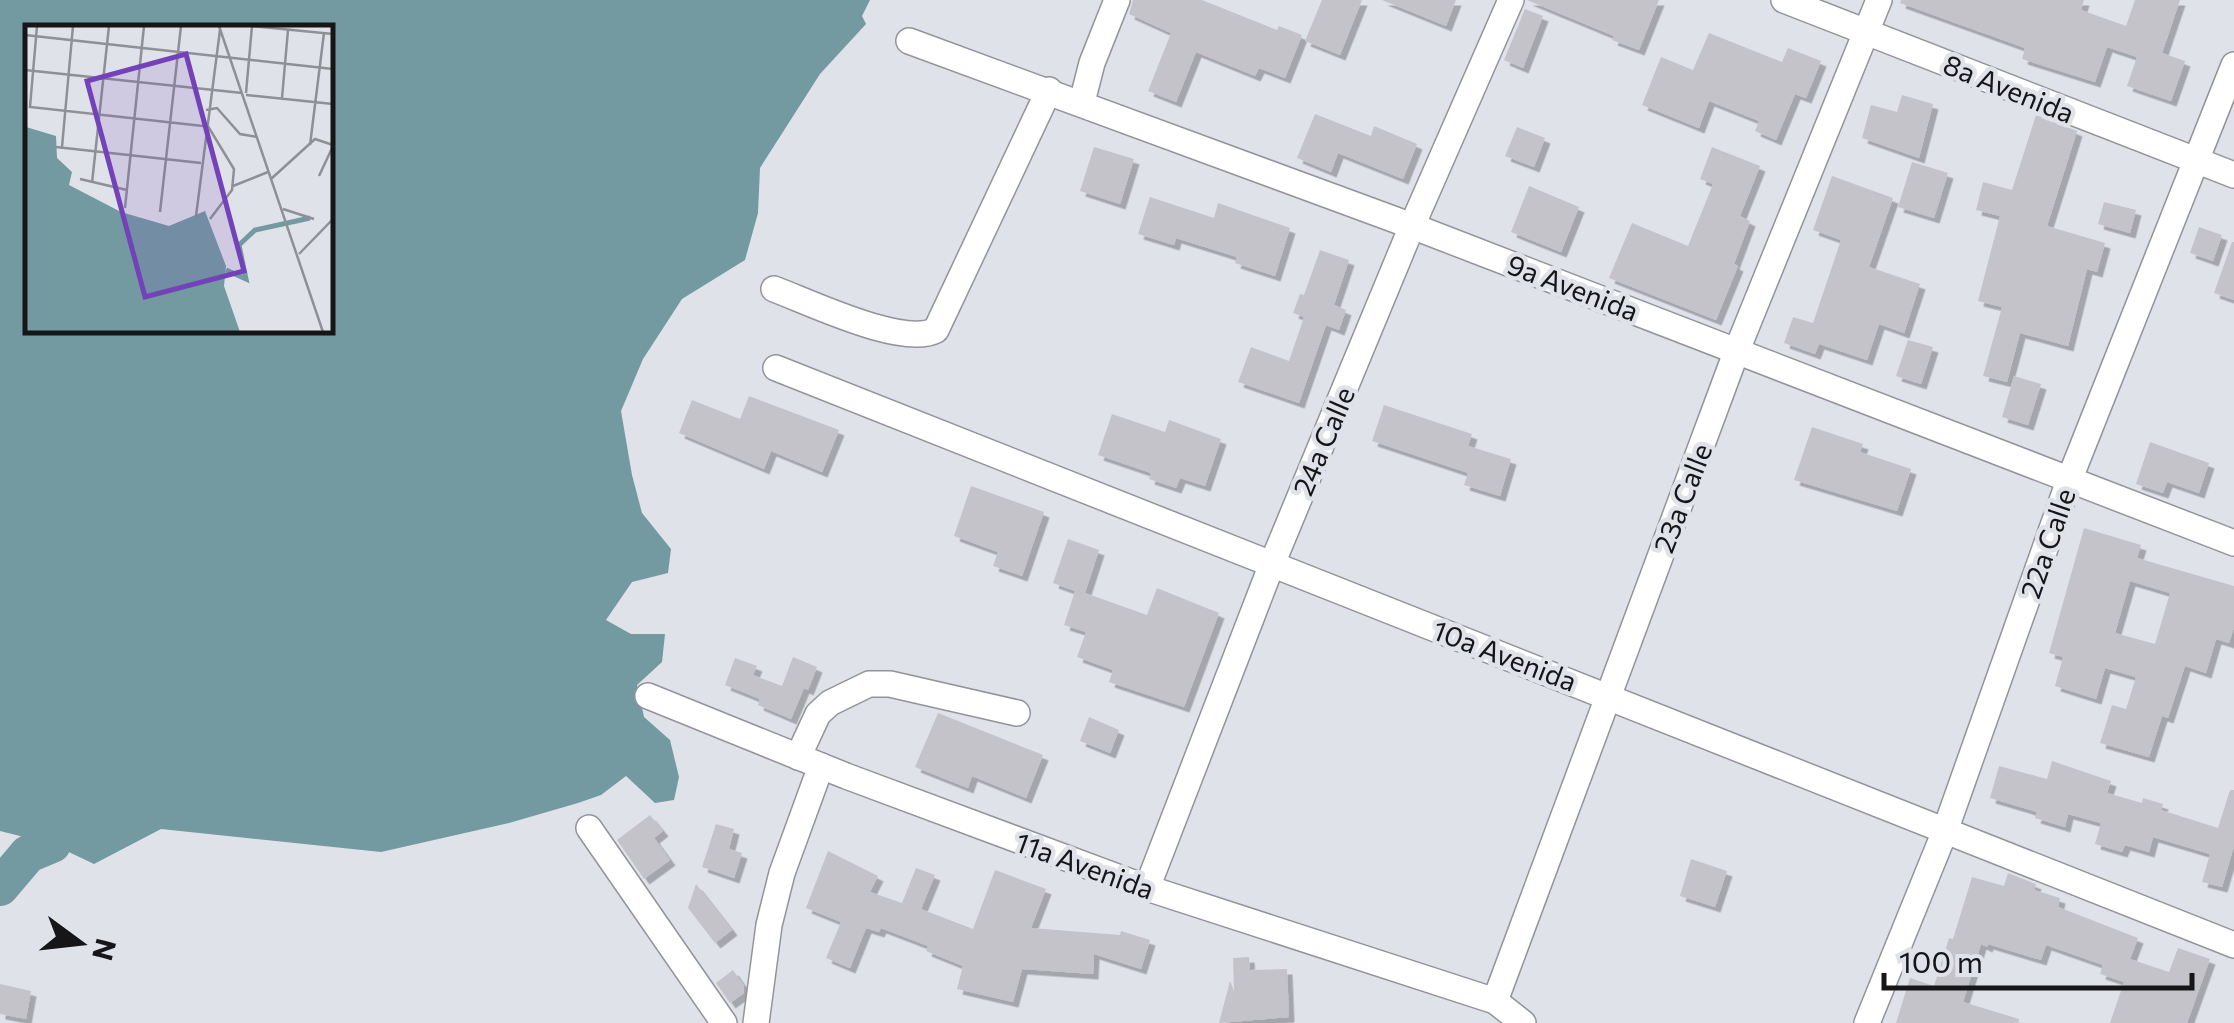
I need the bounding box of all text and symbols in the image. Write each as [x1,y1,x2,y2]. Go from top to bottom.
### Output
inset map [25,25,332,332]
street label: 8a Avenida [1939,46,2079,130]
street label: 9a Avenida [1503,246,1643,328]
street label: 24a Calle [1285,382,1361,500]
street label: 23a Calle [1646,439,1718,557]
street label: 22a Calle [2012,484,2082,602]
street label: 10a Avenida [1428,612,1582,698]
street label: 11a Avenida [1011,824,1159,906]
north arrow [30,893,130,993]
scale bar [1884,928,2192,990]
text: N [86,935,124,964]
text: 100 m [1899,942,1983,979]

